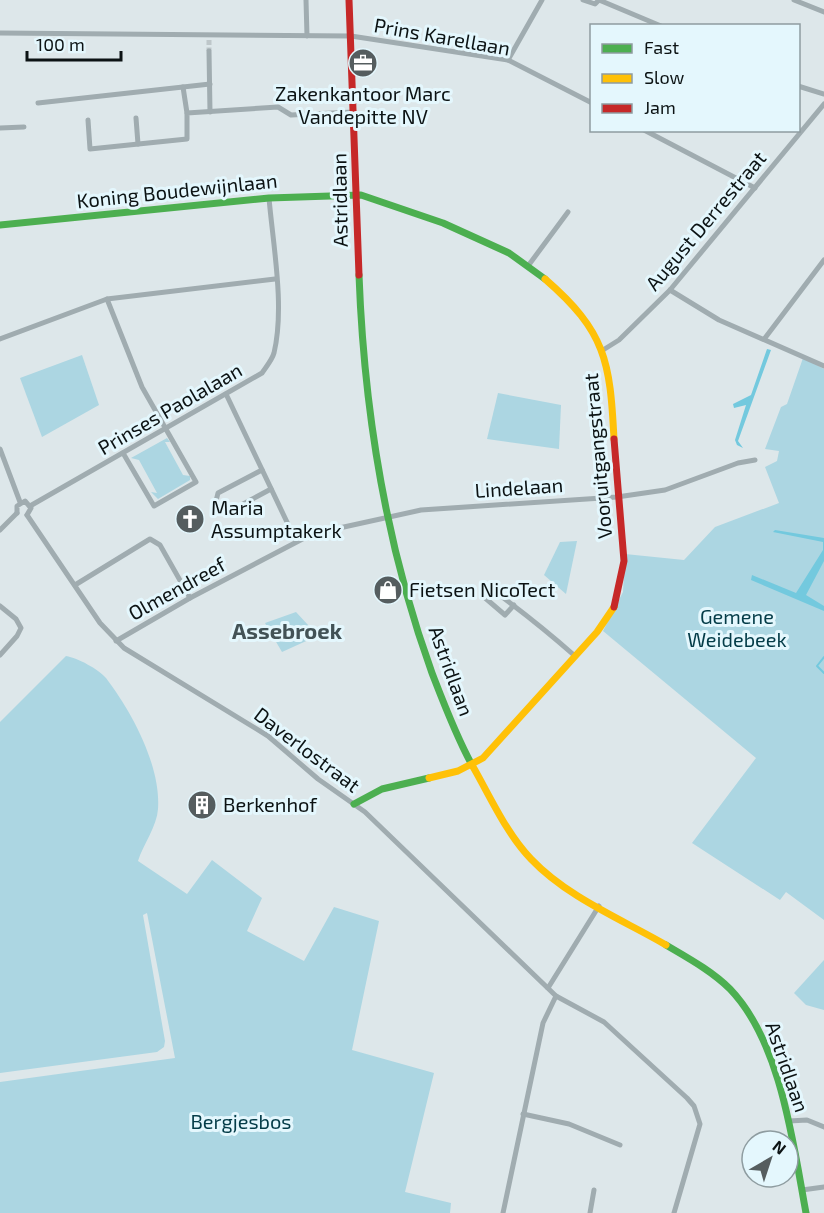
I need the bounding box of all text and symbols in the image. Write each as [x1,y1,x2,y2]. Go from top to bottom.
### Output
street label: Prins Karellaan [372,12,512,60]
scale bar [27,24,122,62]
legend [590,24,800,132]
text: 100 m [36,33,85,55]
text: Fast [644,36,679,58]
office icon: Zakenkantoor Marc Vandepitte NV [347,47,379,79]
text: Slow [644,66,685,88]
place label: Zakenkantoor Marc Vandepitte NV [275,81,451,128]
text: Jam [644,96,676,118]
street label: August Derrestraat [640,145,771,295]
street label: Astridlaan [326,153,352,247]
street label: Koning Boudewijnlaan [75,168,278,212]
street label: Prinses Paolalaan [93,357,246,459]
street label: Vooruitgangstraat [578,372,616,540]
street label: Lindelaan [474,472,564,502]
place label: Maria Assumptakerk [211,495,342,542]
church icon: Maria Assumptakerk [174,503,206,535]
street label: Olmendreef [124,551,230,625]
shop icon: Fietsen NicoTect [372,574,404,606]
place label: Fietsen NicoTect [409,577,556,601]
park label: Gemene Weidebeek [687,604,787,651]
district label: Assebroek [232,617,343,643]
street label: Astridlaan [425,622,479,719]
street label: Daverlostraat [250,702,366,797]
building icon: Berkenhof [186,789,218,821]
place label: Berkenhof [223,792,317,816]
street label: Astridlaan [761,1018,815,1115]
park label: Bergjesbos [190,1109,292,1133]
north arrow [740,1129,800,1189]
text: N [769,1136,790,1158]

